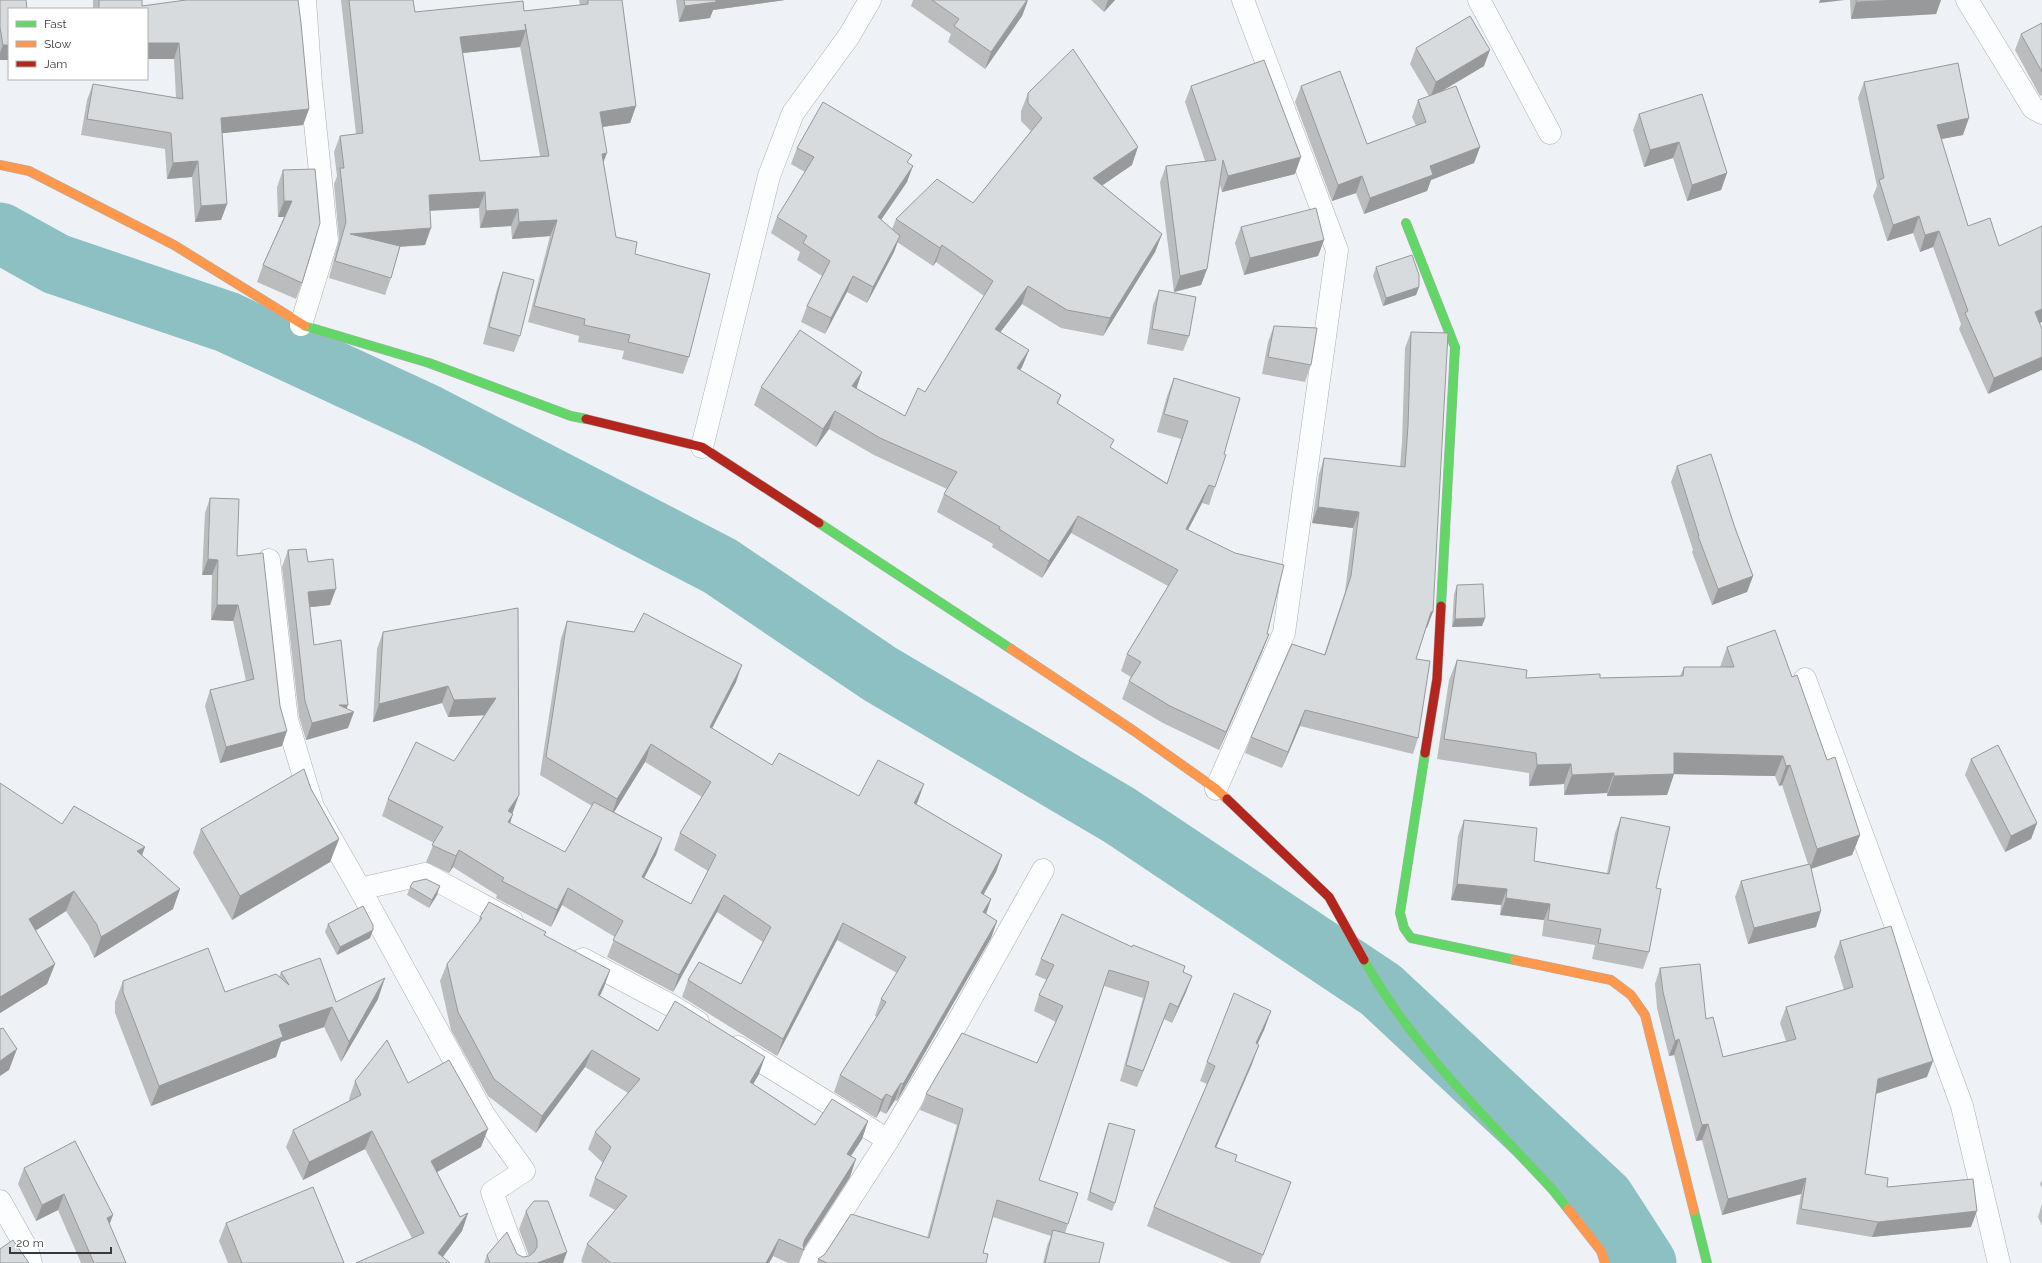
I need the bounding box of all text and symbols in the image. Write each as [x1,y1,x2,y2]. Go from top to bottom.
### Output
legend [8,8,148,80]
text: Fast [44,17,67,31]
text: Slow [44,37,71,51]
text: Jam [44,57,67,71]
scale bar [10,1229,111,1255]
text: 20 m [16,1236,44,1250]

